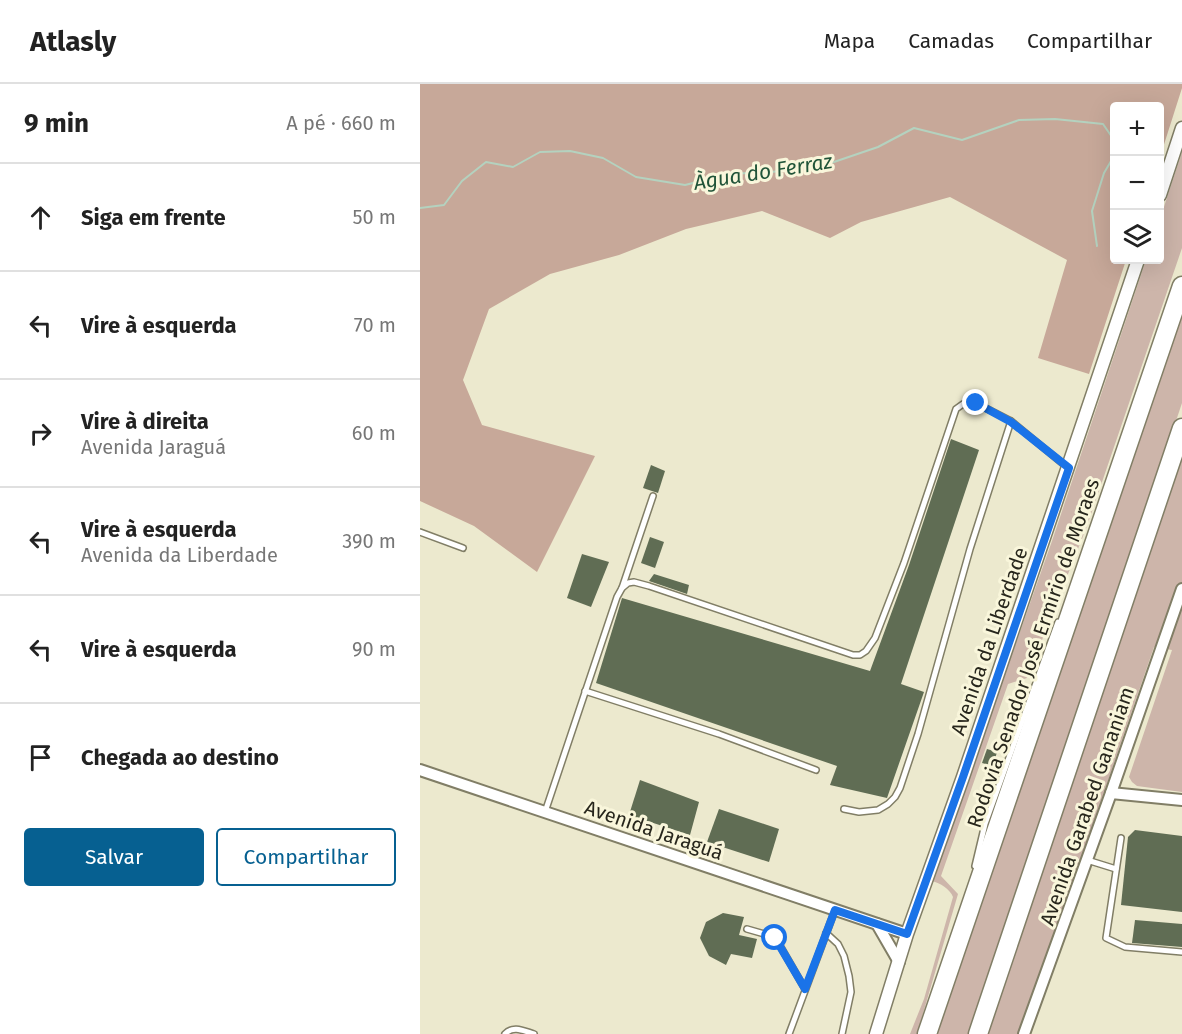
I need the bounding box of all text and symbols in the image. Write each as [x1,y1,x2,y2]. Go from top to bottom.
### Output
text: Atlasly [30,25,116,58]
text: Mapa [824,28,875,54]
text: Camadas [908,28,994,54]
text: Compartilhar [1027,28,1152,54]
map controls [1110,102,1164,264]
button: + [1110,102,1164,156]
text: 9 min [24,108,89,139]
text: A pé · 660 m [286,111,396,135]
water label: Àgua do Ferraz [691,148,835,196]
button: − [1110,156,1164,210]
icon: ahead [24,201,57,234]
text: Siga em frente [81,204,226,231]
text: 50 m [352,205,396,229]
button: layers [1110,210,1164,264]
icon: left [24,309,57,342]
text: Vire à esquerda [81,312,237,339]
text: 70 m [354,313,396,337]
route end [962,389,988,415]
text: Vire à direita [81,408,209,435]
icon: right [24,417,57,450]
text: 60 m [352,421,396,445]
text: Avenida Jaraguá [81,435,226,459]
street label: Rodovia Senador José Ermírio de Moraes [962,475,1104,831]
text: Vire à esquerda [81,516,237,543]
icon: left [24,525,57,558]
text: 390 m [342,529,396,553]
text: Avenida da Liberdade [81,543,278,567]
street label: Avenida da Liberdade [946,544,1032,738]
icon: left [24,633,57,666]
text: Vire à esquerda [81,636,237,663]
text: 90 m [352,637,396,661]
street label: Avenida Garabed Gananiam [1035,684,1139,928]
icon: arrive [24,741,57,774]
text: Chegada ao destino [81,744,279,771]
street label: Avenida Jaraguá [582,795,726,865]
button: Salvar [24,828,204,886]
button: Compartilhar [216,828,396,886]
route start [761,924,787,950]

